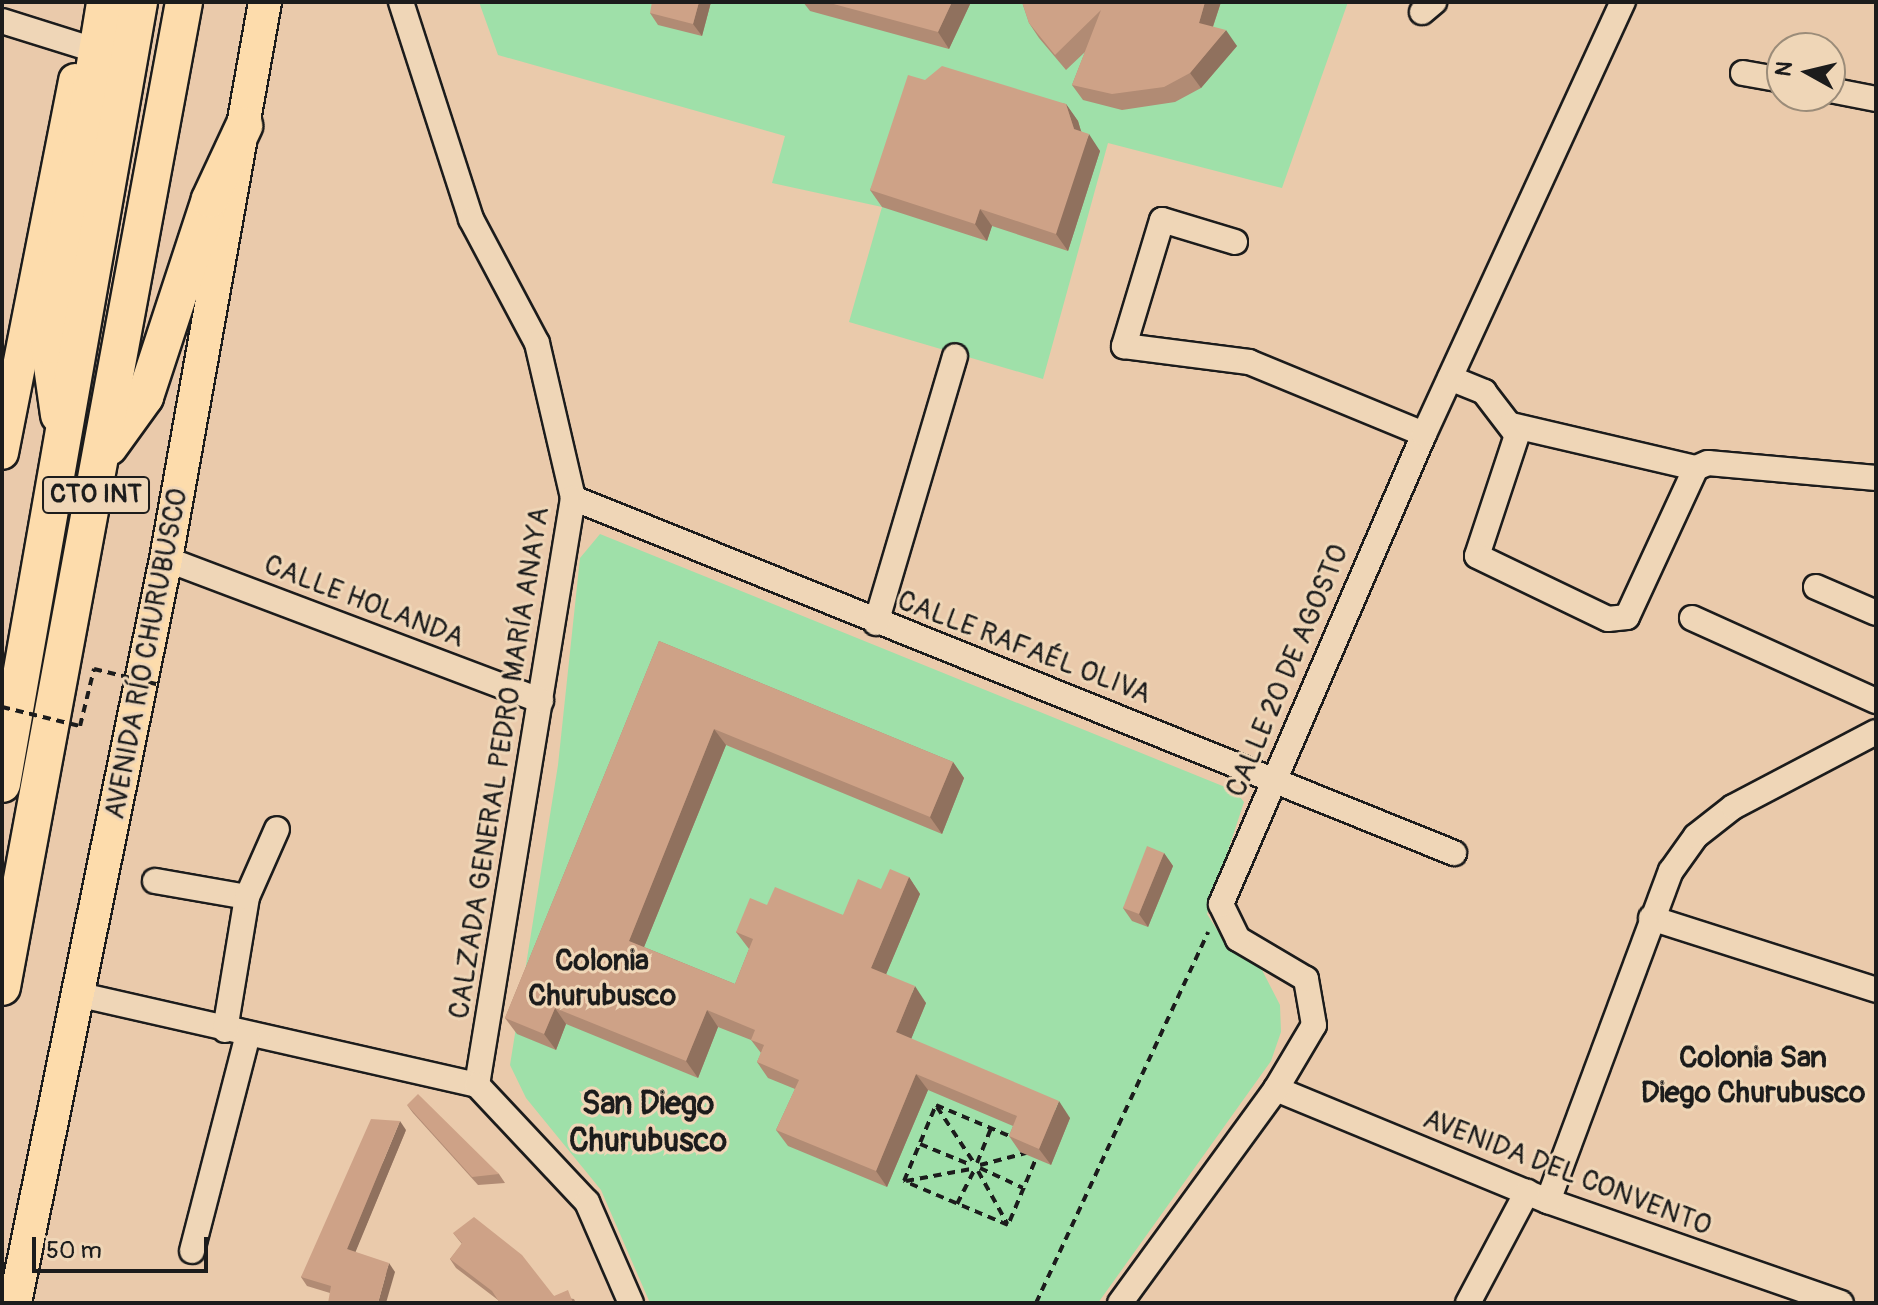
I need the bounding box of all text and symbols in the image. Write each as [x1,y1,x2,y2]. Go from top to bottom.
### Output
north arrow [1766,32,1846,112]
text: N [1769,60,1799,78]
road number: CTO INT [42,473,150,517]
street label: AVENIDA RÍO CHURUBUSCO [98,486,196,822]
street label: CALZADA GENERAL PEDRO MARÍA ANAYA [443,505,557,1021]
street label: CALLE 20 DE AGOSTO [1220,540,1356,802]
street label: CALLE HOLANDA [259,548,469,656]
street label: CALLE RAFAÉL OLIVA [892,584,1156,712]
district label: Colonia Churubusco [528,943,676,1014]
district label: Colonia San Diego Churubusco [1641,1040,1865,1110]
district label: San Diego Churubusco [569,1086,727,1161]
street label: AVENIDA DEL CONVENTO [1418,1102,1716,1244]
scale bar [36,1221,212,1271]
text: 50 m [46,1236,102,1265]

